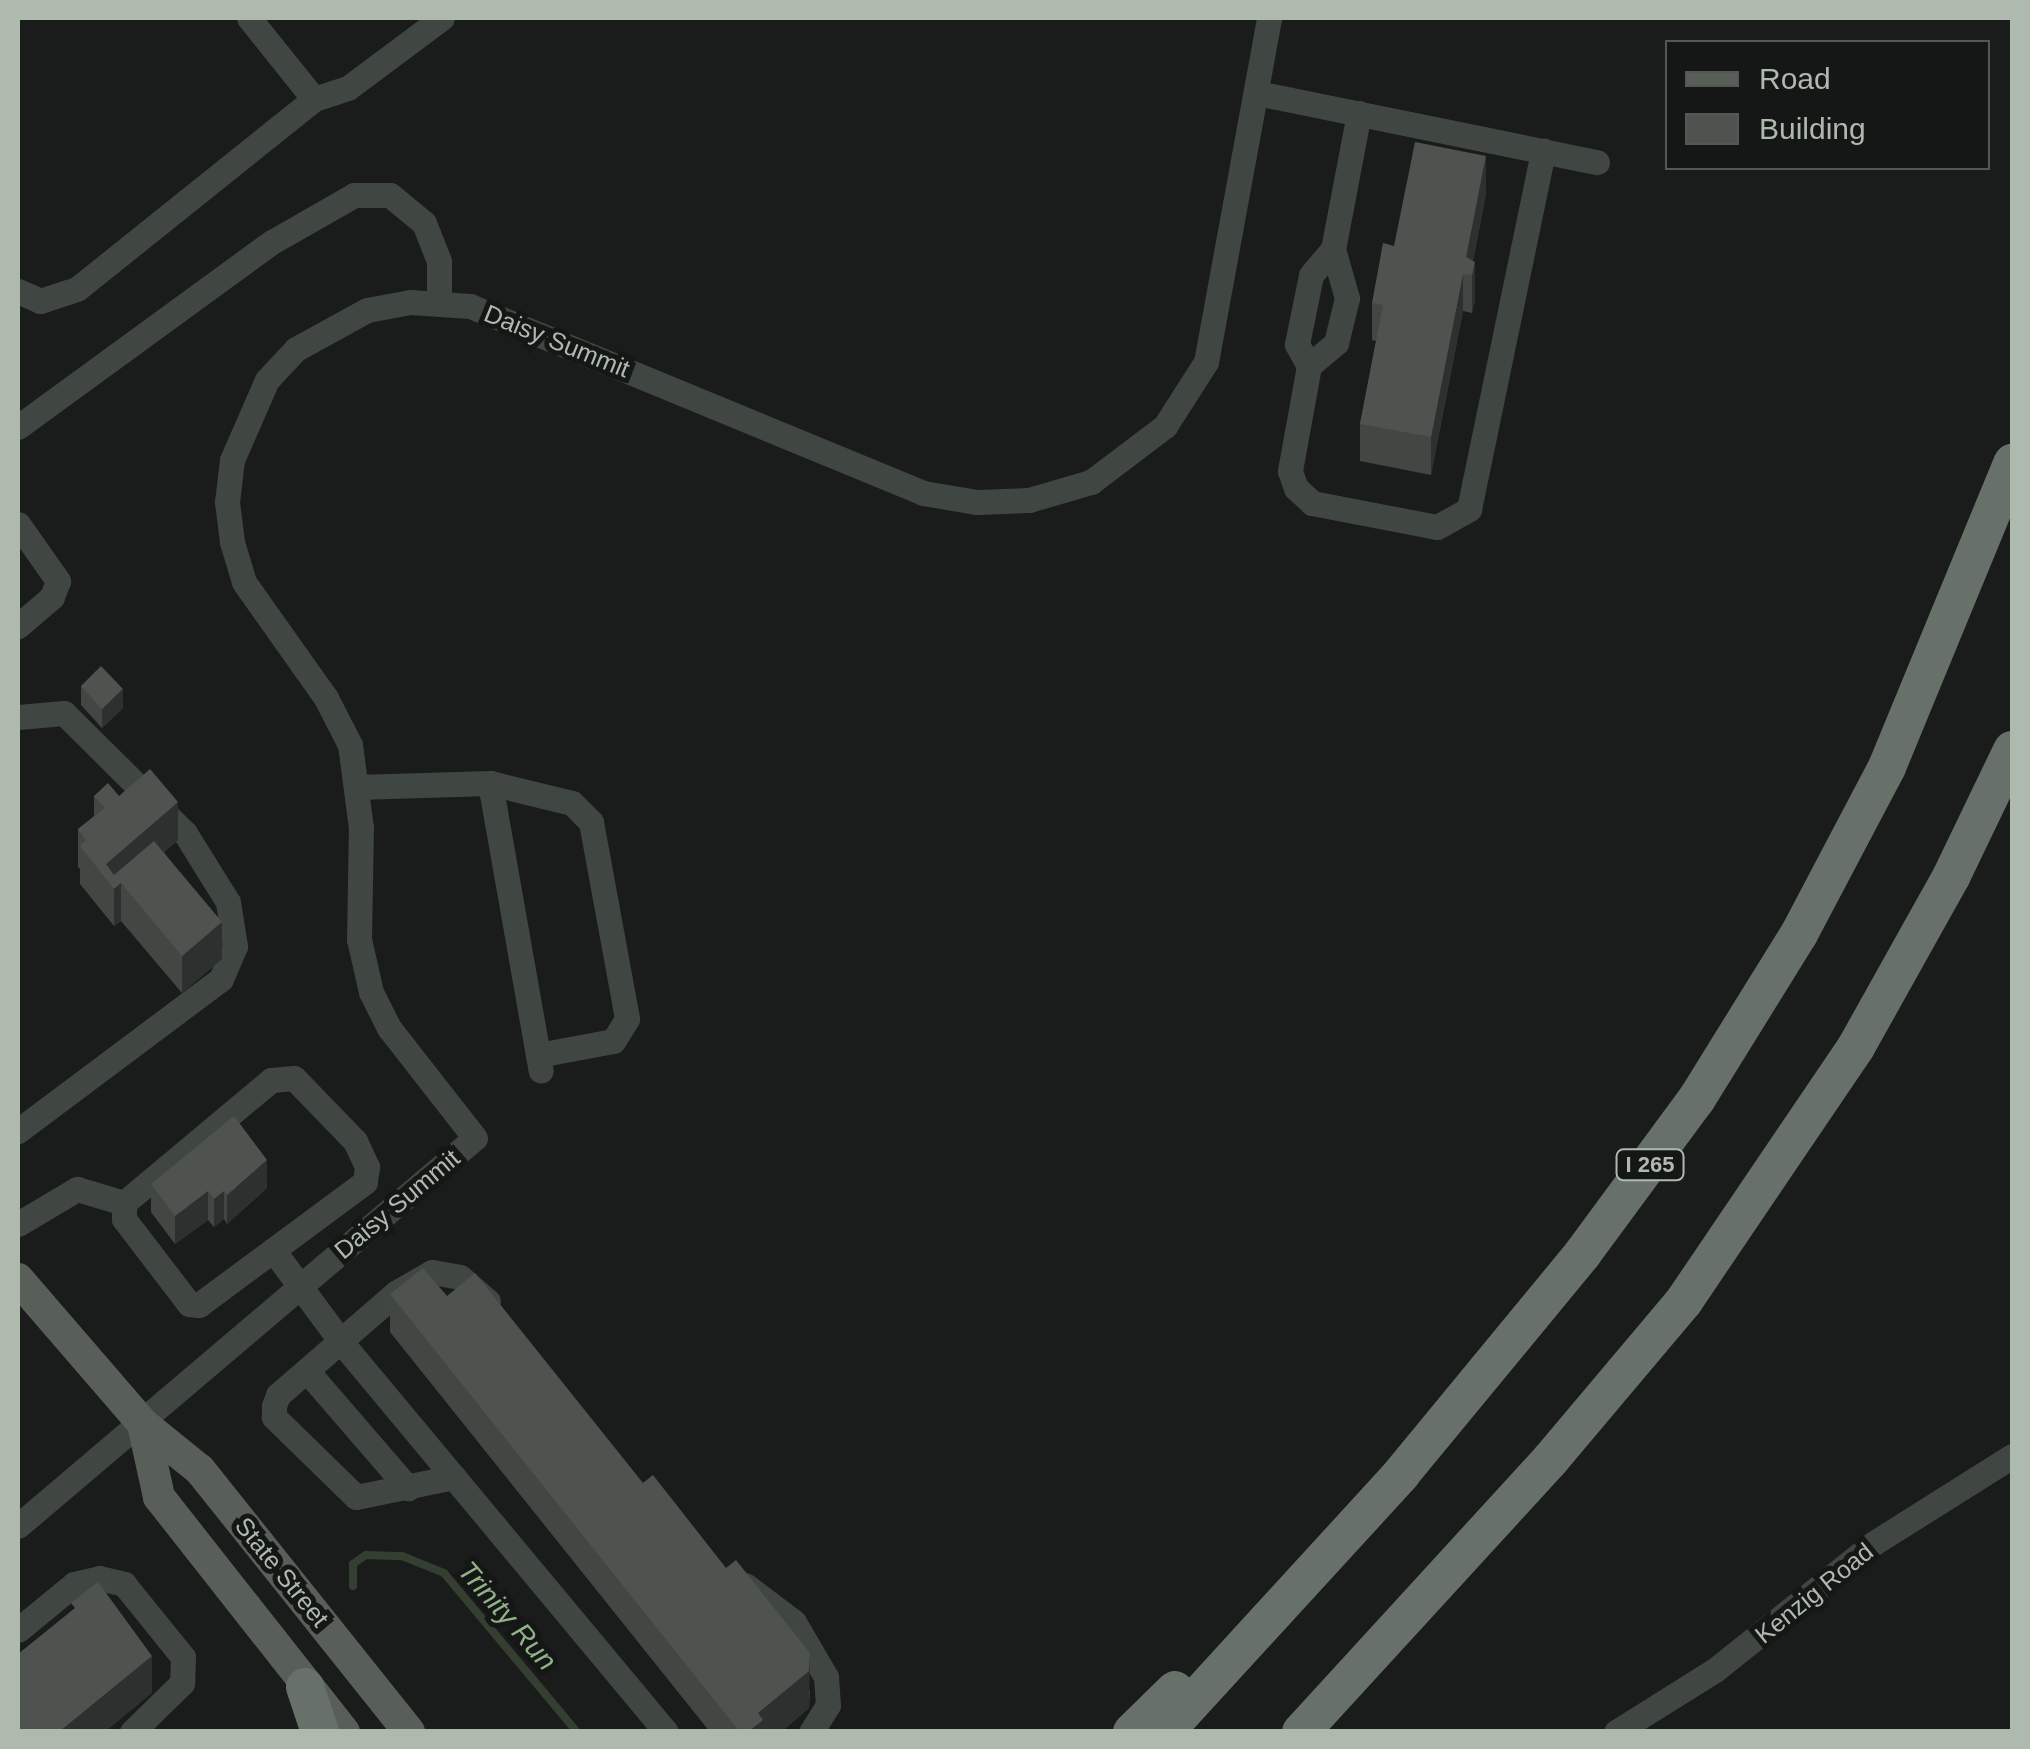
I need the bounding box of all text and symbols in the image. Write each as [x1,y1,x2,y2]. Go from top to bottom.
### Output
legend [1665,40,1990,170]
text: Road [1759,62,1831,95]
text: Building [1759,112,1866,145]
street label: Daisy Summit [480,298,634,384]
street label: Daisy Summit [328,1143,466,1265]
road number: I 265 [1615,1148,1685,1182]
street label: State Street [229,1511,335,1633]
street label: Kenzig Road [1749,1536,1879,1650]
water label: Trinity Run [451,1555,563,1677]

